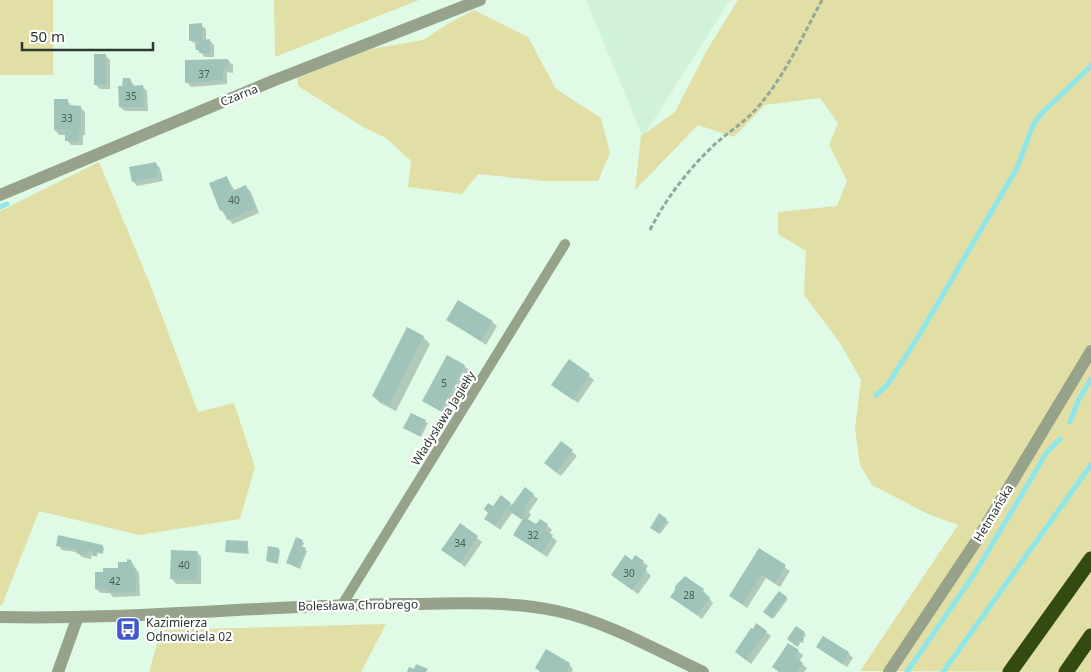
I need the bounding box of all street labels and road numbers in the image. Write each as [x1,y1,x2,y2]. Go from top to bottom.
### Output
street label: Czarna [218,80,260,110]
street label: Władysława Jagiełły [407,367,480,469]
street label: Hetmańska [969,481,1017,545]
street label: Bolesława Chrobrego [298,595,418,615]

